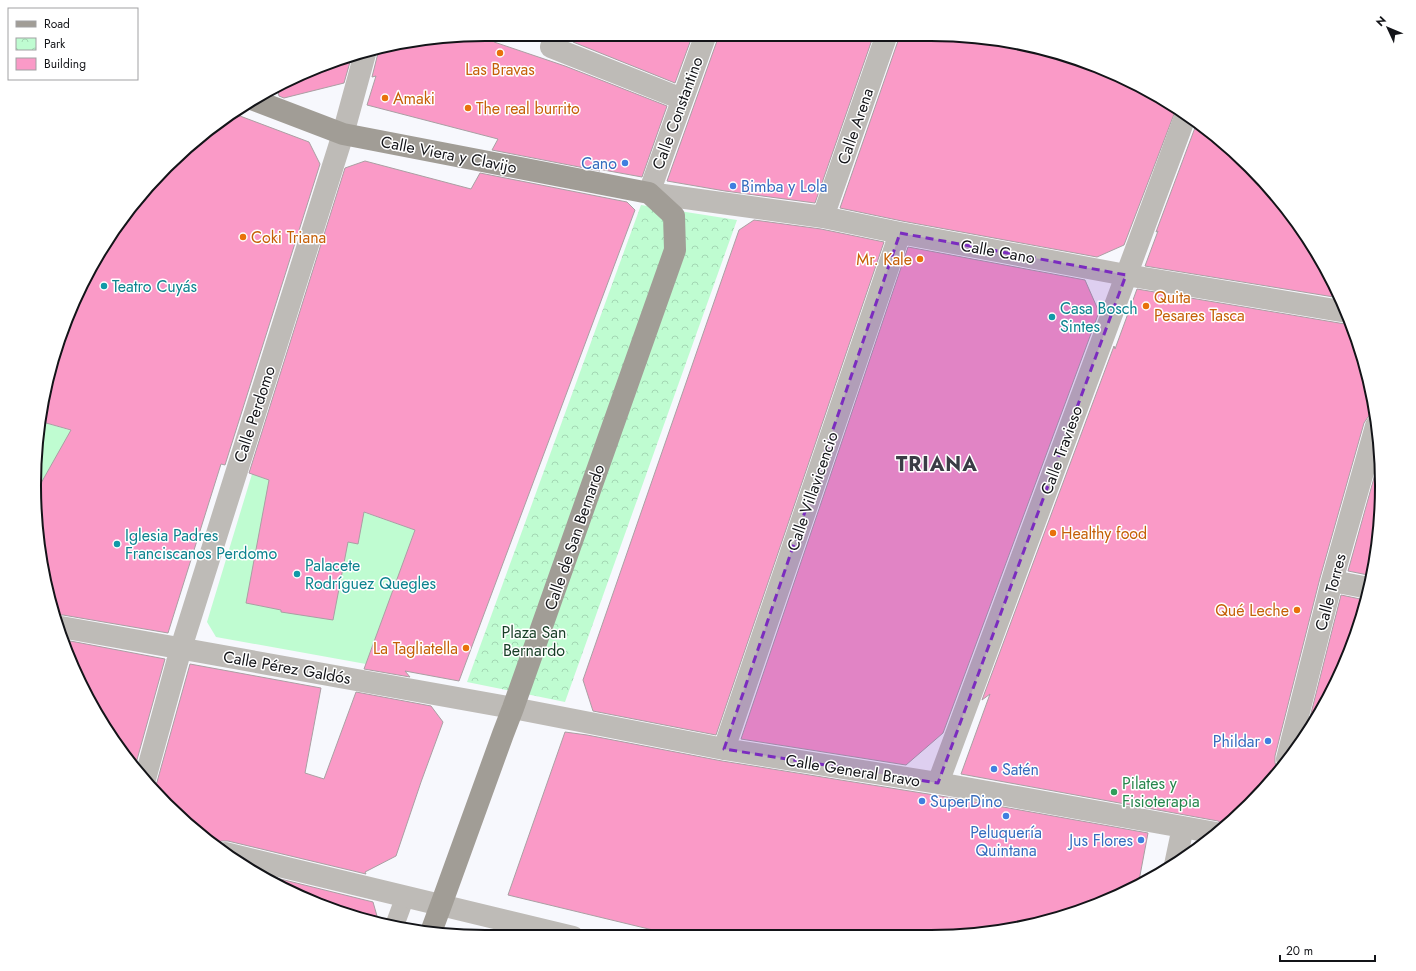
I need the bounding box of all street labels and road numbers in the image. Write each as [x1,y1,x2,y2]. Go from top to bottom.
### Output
street label: Calle Constantino [646,53,709,173]
street label: Calle Arena [832,85,879,167]
street label: Calle Viera y Clavijo [379,130,519,179]
street label: Calle Cano [959,234,1037,269]
street label: Calle Perdomo [228,363,281,465]
street label: Calle Travieso [1035,402,1088,498]
street label: Calle Villavicencio [781,428,844,554]
street label: Calle de San Bernardo [539,461,610,613]
street label: Calle Torres [1309,551,1352,633]
street label: Calle Pérez Galdós [221,645,352,690]
street label: Calle General Bravo [784,749,922,792]

